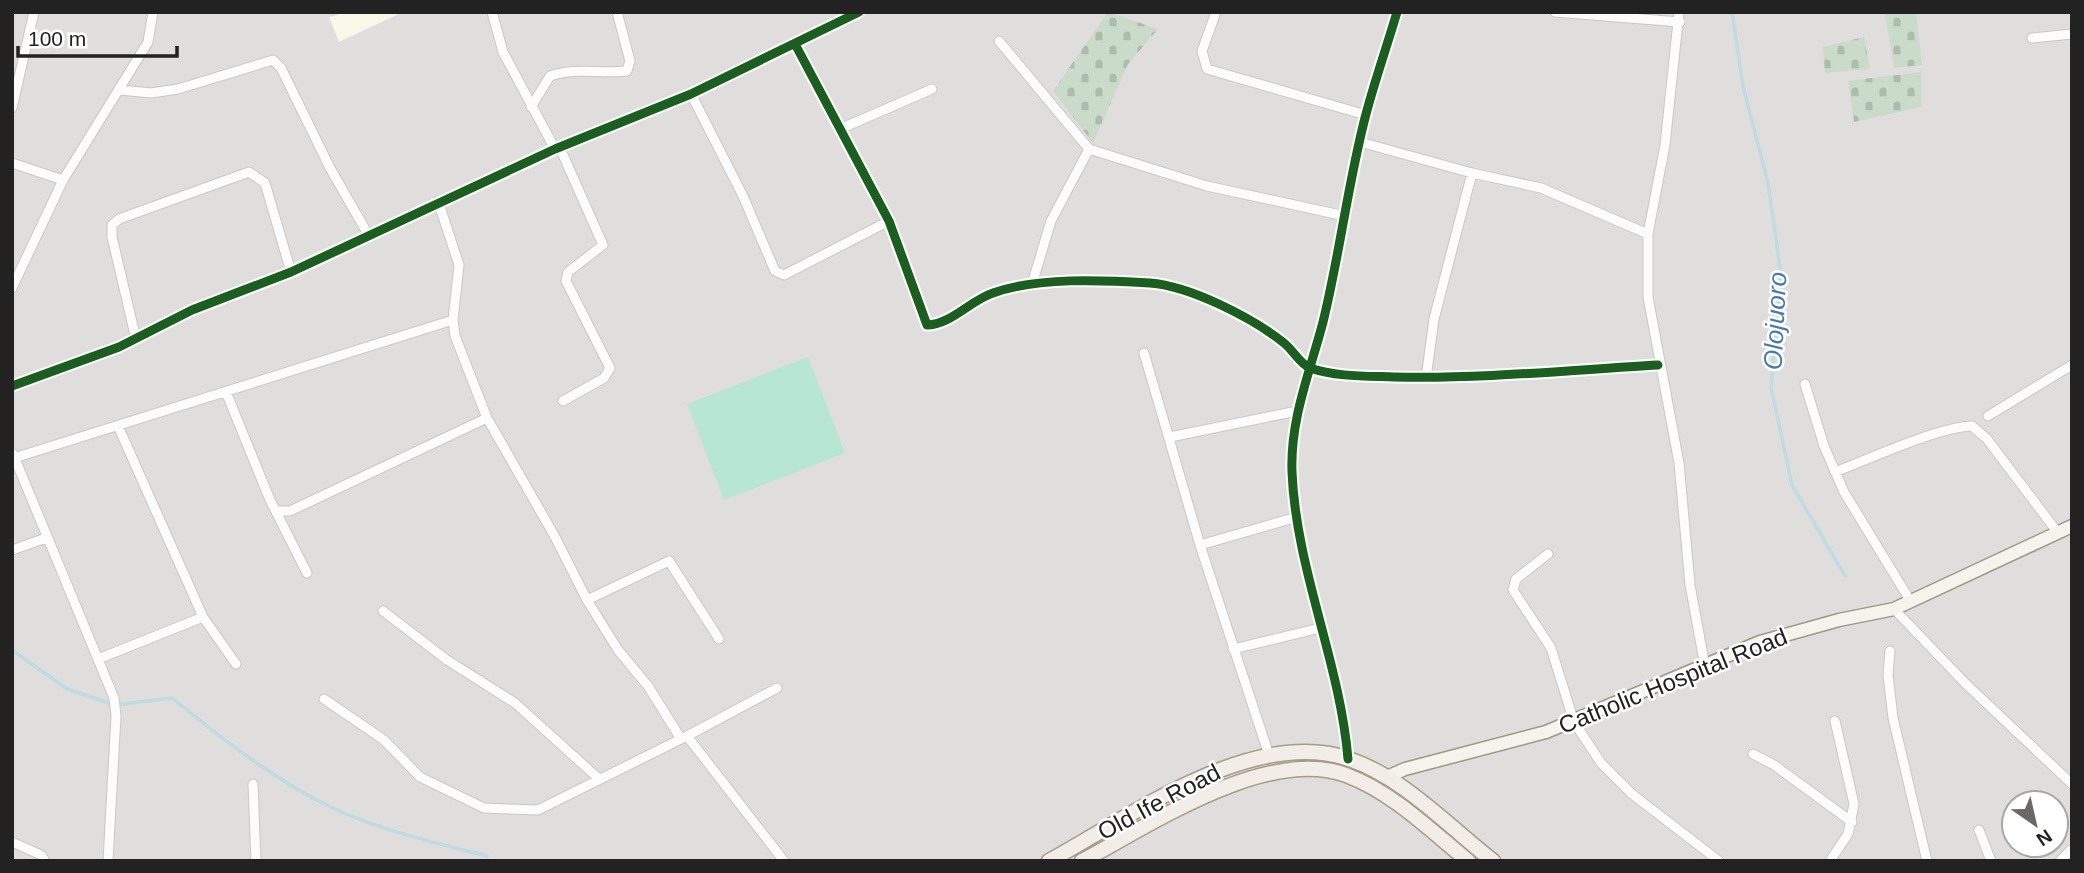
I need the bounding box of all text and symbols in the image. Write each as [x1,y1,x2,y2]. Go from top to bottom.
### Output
scale bar [18,14,177,58]
text: 100 m [28,27,86,50]
water label: Olojuoro [1757,271,1793,371]
street label: Catholic Hospital Road [1555,622,1791,739]
street label: Old Ife Road [1093,758,1225,845]
north arrow [2000,789,2070,859]
text: N [2033,825,2056,850]

